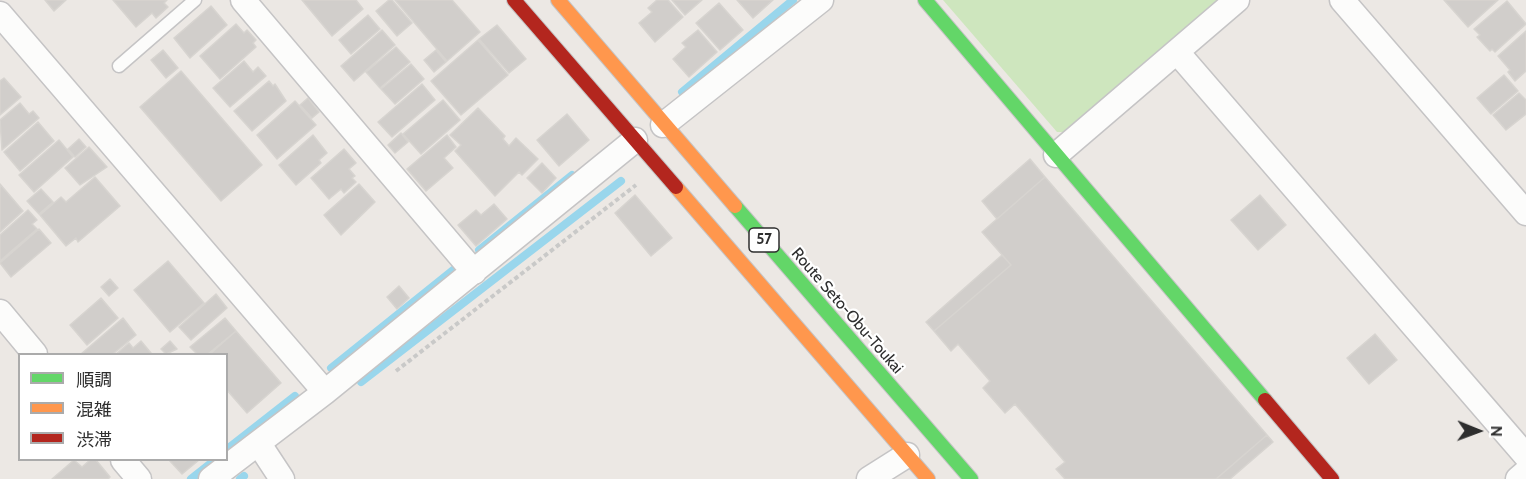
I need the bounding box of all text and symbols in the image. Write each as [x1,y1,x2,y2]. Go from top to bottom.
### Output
road number: 57 [749,228,779,252]
street label: Route Seto-Obu-Toukai [787,244,907,378]
legend [18,353,228,461]
text: 順調 [76,369,112,391]
text: 混雑 [76,399,112,421]
north arrow [1448,401,1508,461]
text: N [1487,426,1506,437]
text: 渋滞 [76,429,112,451]

